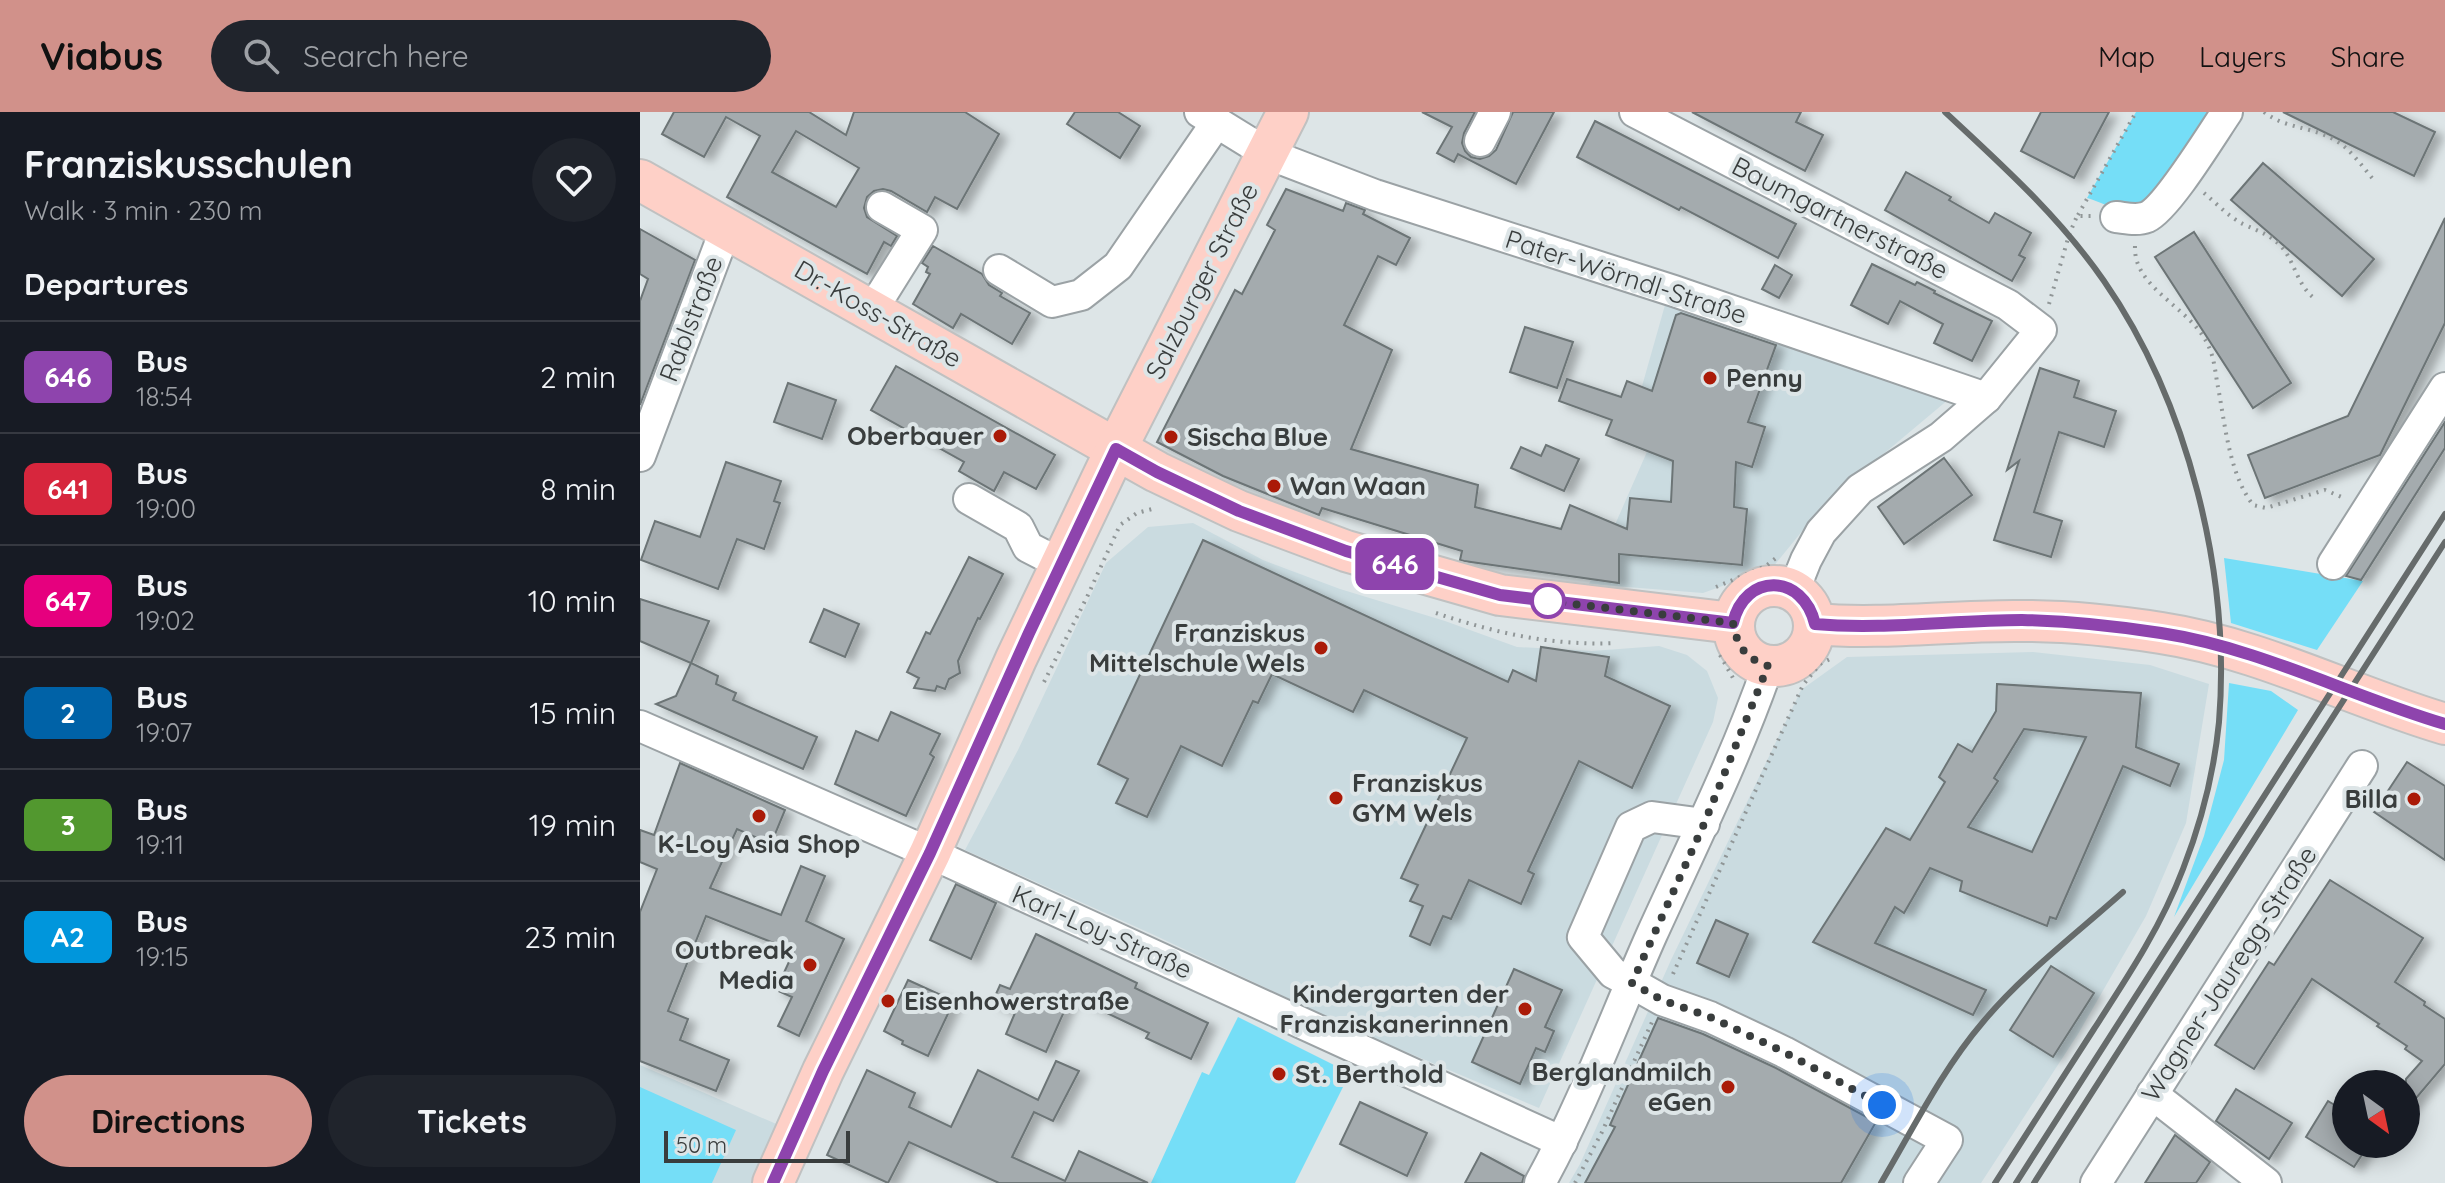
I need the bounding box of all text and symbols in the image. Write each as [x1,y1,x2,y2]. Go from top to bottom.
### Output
search box [211,20,771,92]
text: Viabus [40,32,163,80]
icon: search [239,34,283,78]
text: Search here [303,37,469,75]
text: Map [2098,39,2155,74]
text: Layers [2199,39,2286,74]
text: Share [2330,39,2405,74]
button: heart [532,138,616,222]
text: Franziskusschulen [24,140,353,188]
street label: Baumgartnerstraße [1727,149,1954,286]
street label: Salzburger Straße [1138,177,1265,384]
text: Walk · 3 min · 230 m [24,194,262,227]
street label: Pater-Wörndl-Straße [1501,222,1751,331]
street label: Rablstraße [651,251,730,386]
street label: Dr.-Koss-Straße [789,252,968,375]
text: Departures [24,265,189,303]
text: Bus [136,342,188,380]
text: 2 min [540,358,616,396]
text: 646 [44,359,92,394]
place label: Penny [1726,361,1803,394]
marker: Penny [1701,369,1719,387]
text: 18:54 [136,380,192,413]
place label: Oberbauer [847,419,984,452]
place label: Sischa Blue [1187,420,1328,453]
marker: Oberbauer [991,427,1009,445]
marker: Sischa Blue [1162,428,1180,446]
text: Bus [136,454,188,492]
place label: Wan Waan [1290,469,1426,502]
text: 8 min [540,470,616,508]
text: 641 [47,471,89,506]
marker: Wan Waan [1265,477,1283,495]
text: 19:00 [136,492,196,525]
line badge: 646 [1349,538,1441,590]
text: 646 [1371,546,1419,581]
text: Bus [136,566,188,604]
text: 10 min [528,582,616,620]
text: 647 [45,583,91,618]
unlabelled marker [1531,584,1565,618]
text: 19:02 [136,604,195,637]
place label: Franziskus Mittelschule Wels [1089,616,1305,679]
marker: Franziskus Mittelschule Wels [1312,639,1330,657]
text: Bus [136,678,188,716]
text: 15 min [529,694,616,732]
text: 2 [60,695,76,730]
text: 19:07 [136,716,192,749]
place label: Franziskus GYM Wels [1352,766,1483,829]
place label: Billa [2344,782,2398,815]
marker: Franziskus GYM Wels [1327,789,1345,807]
text: Bus [136,790,188,828]
marker: Billa [2405,790,2423,808]
text: 19 min [529,806,616,844]
text: 3 [60,807,76,842]
marker: K-Loy Asia Shop [750,807,768,825]
place label: K-Loy Asia Shop [658,827,860,860]
text: 19:11 [136,828,184,861]
street label: Wagner-Jauregg-Straße [2134,840,2324,1108]
street label: Karl-Loy-Straße [1007,877,1197,986]
text: Bus [136,902,188,940]
text: 23 min [524,918,616,956]
text: A2 [51,919,85,954]
place label: Outbreak Media [675,933,794,996]
text: 19:15 [136,940,189,973]
marker: Outbreak Media [801,956,819,974]
place label: Kindergarten der Franziskanerinnen [1279,977,1509,1040]
place label: Eisenhowerstraße [904,984,1130,1017]
marker: Eisenhowerstraße [879,992,897,1010]
marker: Kindergarten der Franziskanerinnen [1516,1000,1534,1018]
place label: Berglandmilch eGen [1531,1055,1712,1118]
place label: St. Berthold [1295,1057,1444,1090]
marker: St. Berthold [1270,1065,1288,1083]
north arrow [2332,1070,2420,1158]
map controls [2332,1070,2420,1158]
button: Directions [24,1075,312,1167]
button: Tickets [328,1075,616,1167]
marker: Berglandmilch eGen [1719,1078,1737,1096]
your location [1862,1085,1902,1125]
scale bar [664,1127,850,1163]
text: 50 m [676,1131,727,1159]

